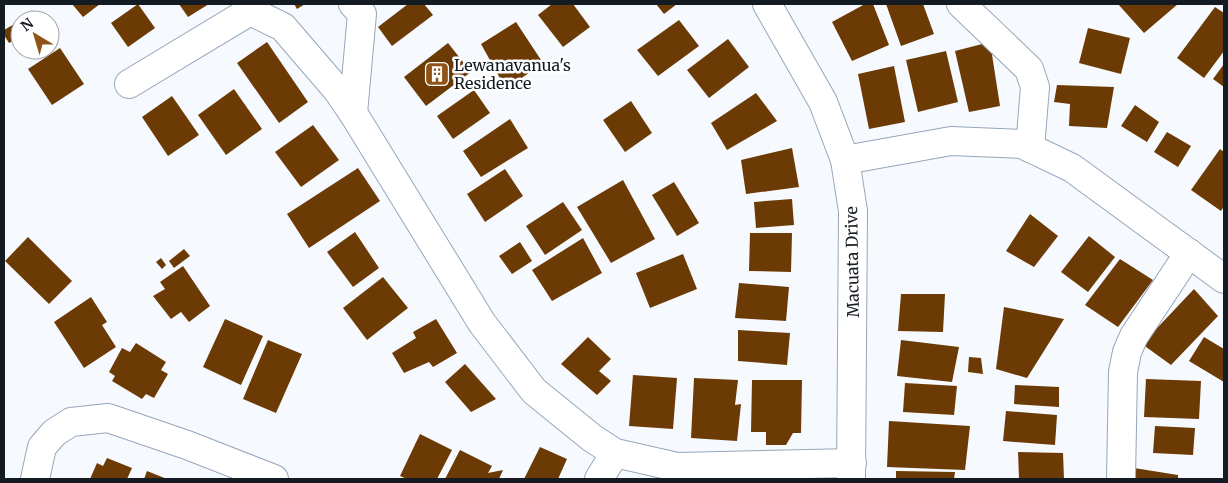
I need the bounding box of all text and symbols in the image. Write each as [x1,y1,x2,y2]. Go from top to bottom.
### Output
north arrow [10,10,60,60]
text: N [17,14,37,35]
place label: Lewanavanua's Residence [454,55,571,93]
building icon: Lewanavanua's Residence [424,61,450,87]
street label: Macuata Drive [841,206,863,318]

